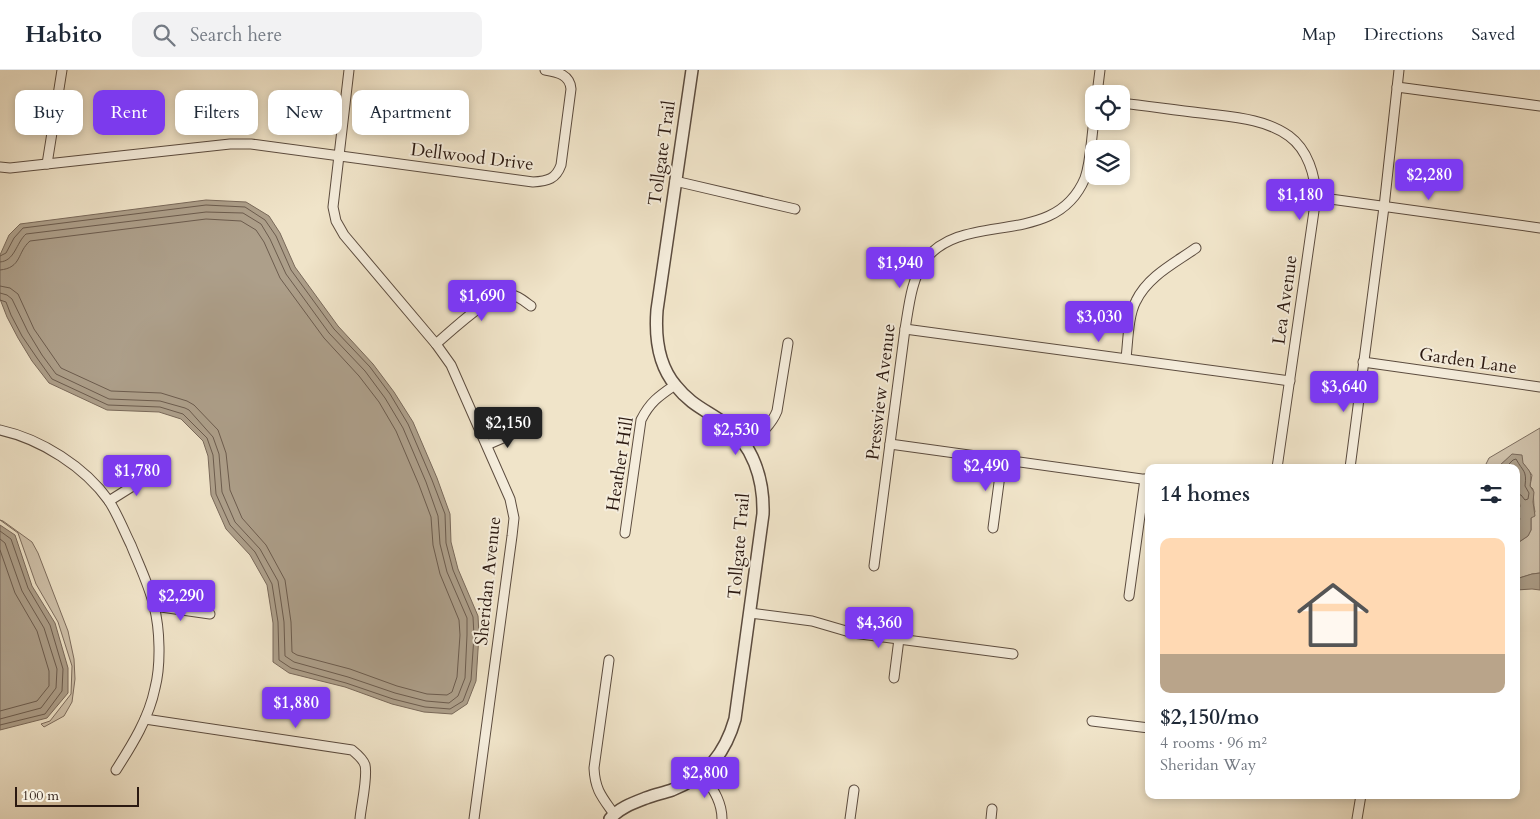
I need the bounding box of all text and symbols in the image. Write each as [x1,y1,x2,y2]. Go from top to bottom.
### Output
search box [132,12,482,57]
text: Habito [25,18,102,51]
icon: search [150,21,178,49]
text: Search here [190,22,282,48]
text: Map [1302,22,1336,47]
text: Directions [1364,22,1443,47]
text: Saved [1471,22,1515,47]
map controls [1085,85,1130,185]
button: locate [1085,85,1130,130]
chip: Buy [15,90,83,135]
chip: Rent [93,90,165,135]
chip: Filters [175,90,258,135]
chip: New [268,90,342,135]
chip: Apartment [352,90,469,135]
street label: Tollgate Trail [642,98,682,207]
street label: Dellwood Drive [409,137,535,177]
button: layers [1085,140,1130,185]
pin: $2,280 [1388,158,1470,201]
text: $2,280 [1406,164,1452,186]
pin: $1,180 [1259,178,1341,221]
text: $1,180 [1277,184,1323,206]
pin: $1,940 [859,246,941,289]
text: $1,940 [877,252,923,274]
street label: Lea Avenue [1266,254,1304,346]
pin: $1,690 [441,280,523,322]
text: $1,690 [459,285,505,307]
pin: $3,030 [1058,300,1140,343]
text: $3,030 [1076,306,1122,328]
street label: Pressview Avenue [860,322,902,462]
street label: Garden Lane [1417,342,1519,380]
pin: $3,640 [1303,370,1385,413]
text: $3,640 [1321,376,1367,398]
pin: $2,150 [467,406,549,449]
text: $2,150 [485,412,531,434]
pin: $2,530 [695,414,777,456]
street label: Heather Hill [600,415,640,513]
text: $2,530 [713,419,759,441]
pin: $2,490 [945,450,1027,492]
pin: $1,780 [96,454,178,497]
text: $2,490 [963,455,1009,477]
text: $1,780 [114,460,160,482]
text: 14 homes [1160,480,1250,509]
icon: filters [1477,480,1505,508]
street label: Tollgate Trail [722,492,756,600]
street label: Sheridan Avenue [469,515,507,647]
icon: home [1288,570,1378,660]
pin: $2,290 [140,580,222,622]
text: $2,290 [158,585,204,607]
pin: $4,360 [838,606,920,649]
text: $4,360 [856,612,902,634]
pin: $1,880 [255,686,337,729]
text: $1,880 [273,692,319,714]
text: $2,150/mo [1160,703,1259,732]
text: 4 rooms · 96 m² [1160,732,1267,754]
text: Sheridan Way [1160,754,1256,776]
pin: $2,800 [664,756,746,799]
text: $2,800 [682,762,728,784]
scale bar [15,784,139,807]
text: 100 m [22,786,59,805]

